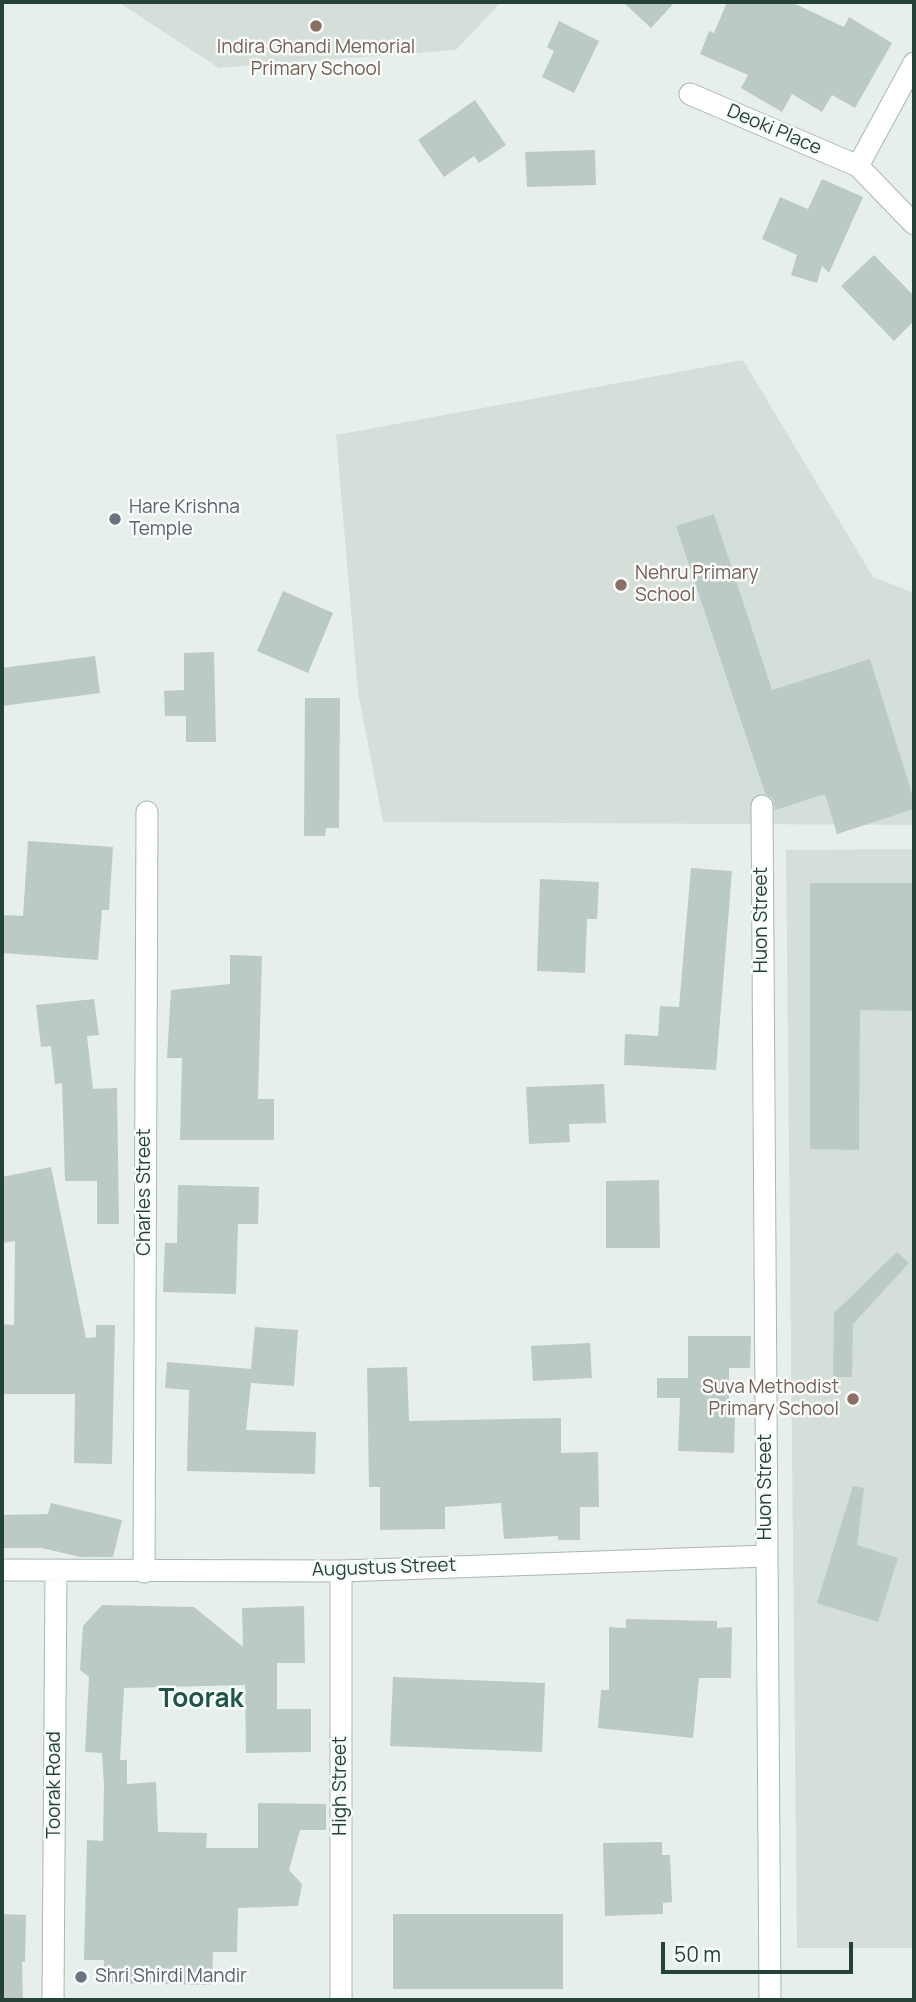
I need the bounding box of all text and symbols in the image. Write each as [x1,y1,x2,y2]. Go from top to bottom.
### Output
marker: Indira Ghandi Memorial Primary School [308,18,324,34]
place label: Indira Ghandi Memorial Primary School [217,37,415,81]
street label: Deoki Place [723,100,825,160]
place label: Hare Krishna Temple [129,497,240,541]
marker: Hare Krishna Temple [107,511,123,527]
place label: Nehru Primary School [635,563,759,607]
marker: Nehru Primary School [613,577,629,593]
street label: Huon Street [751,867,773,973]
street label: Charles Street [134,1128,156,1256]
place label: Suva Methodist Primary School [702,1377,839,1421]
marker: Suva Methodist Primary School [845,1391,861,1407]
street label: Huon Street [755,1434,777,1540]
street label: Augustus Street [311,1554,457,1582]
district label: Toorak [159,1684,243,1716]
street label: Toorak Road [44,1731,66,1839]
street label: High Street [330,1736,352,1836]
scale bar [664,1928,856,1972]
text: 50 m [674,1940,721,1968]
place label: Shri Shirdi Mandir [95,1966,247,1988]
marker: Shri Shirdi Mandir [73,1969,89,1985]

